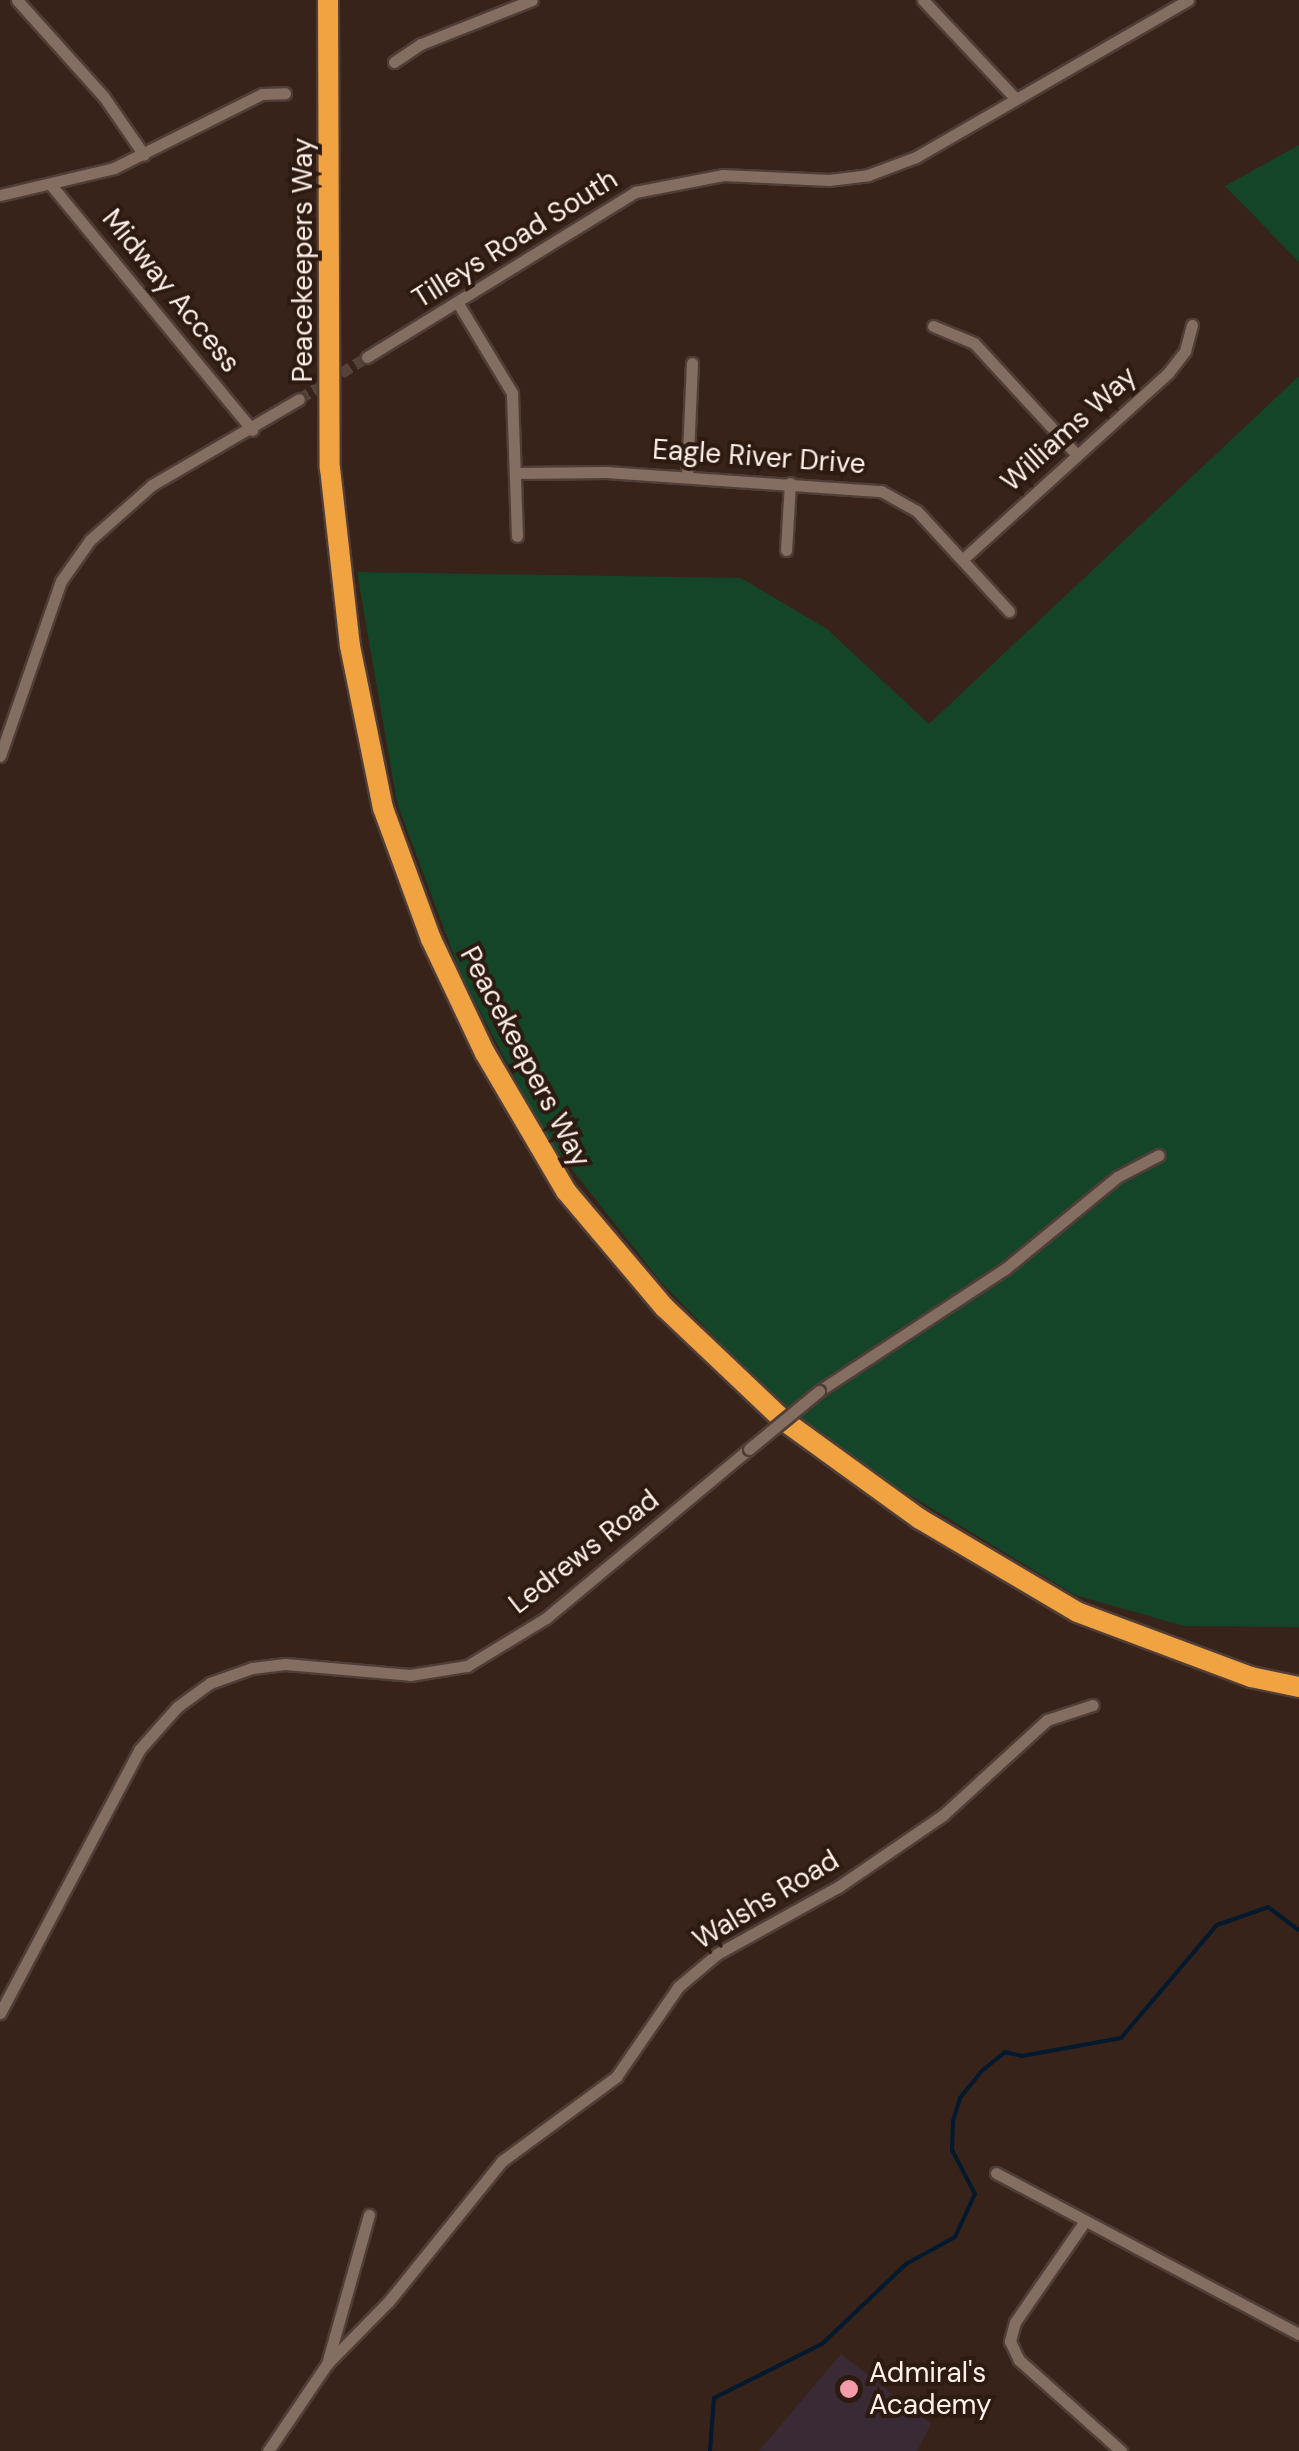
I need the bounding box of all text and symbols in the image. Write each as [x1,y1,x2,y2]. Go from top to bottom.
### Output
street label: Peacekeepers Way [286,138,320,382]
street label: Tilleys Road South [406,162,624,316]
street label: Midway Access [95,203,247,379]
street label: Williams Way [994,359,1144,499]
street label: Eagle River Drive [651,433,867,481]
street label: Peacekeepers Way [453,941,597,1173]
street label: Ledrews Road [502,1483,666,1621]
street label: Walshs Road [687,1843,845,1957]
place label: Admiral's Academy [869,2356,992,2422]
marker: Admiral's Academy [838,2378,860,2400]

